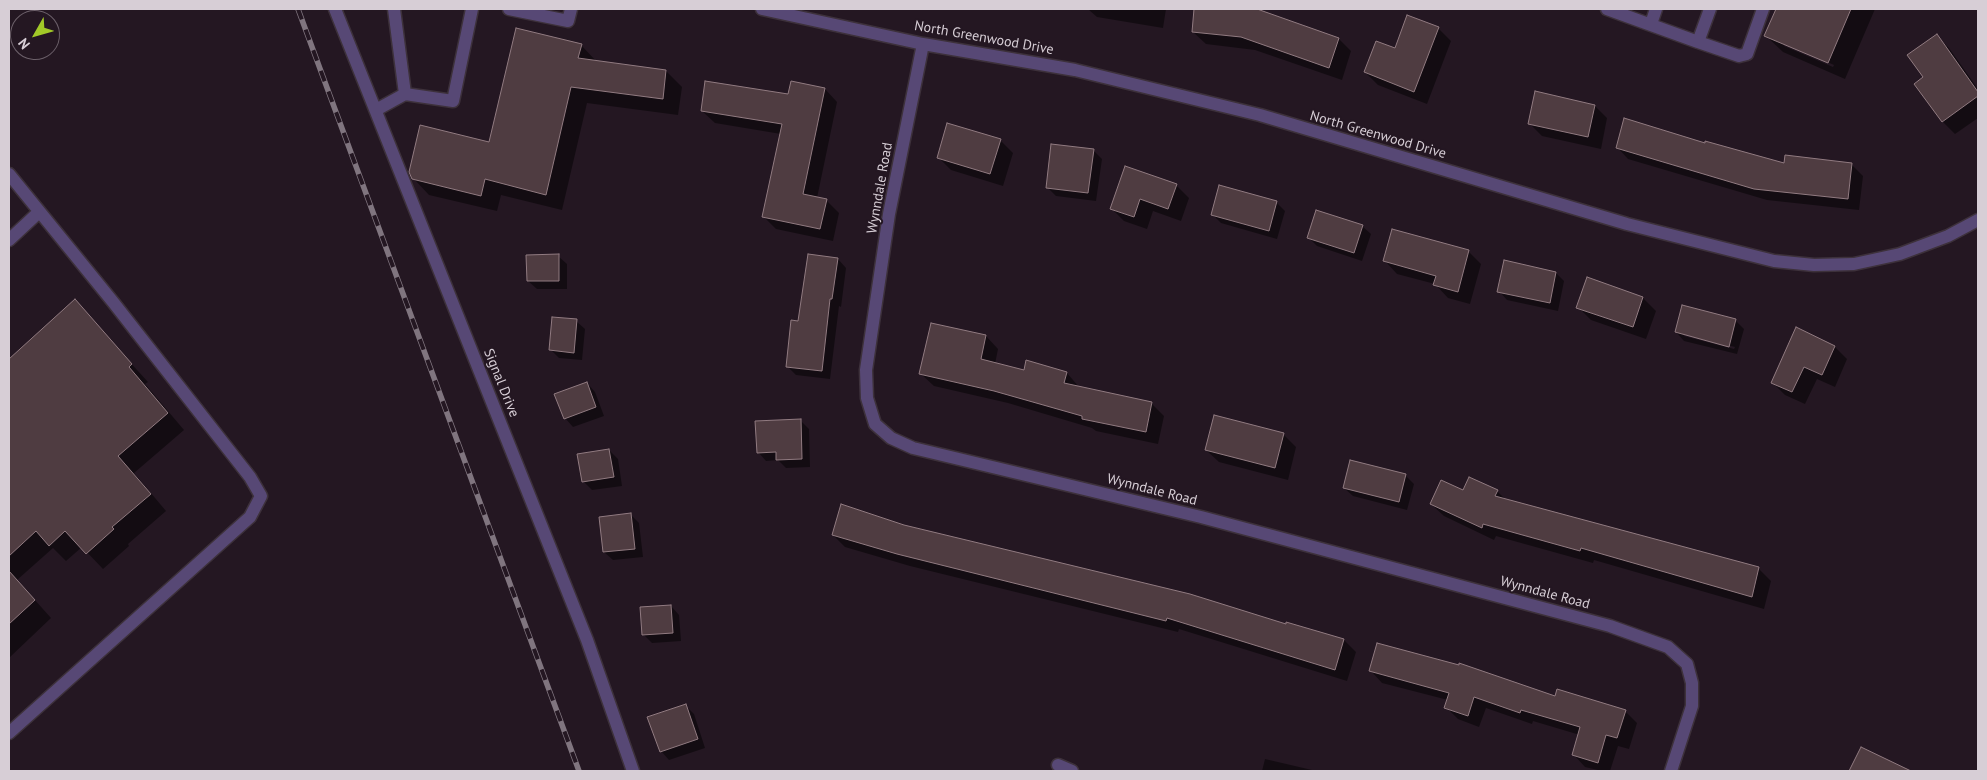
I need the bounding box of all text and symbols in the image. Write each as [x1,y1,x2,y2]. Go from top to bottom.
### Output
north arrow [10,10,60,60]
street label: North Greenwood Drive [913,17,1055,59]
text: N [14,34,34,53]
street label: North Greenwood Drive [1308,107,1448,163]
street label: Wynndale Road [864,141,896,235]
street label: Signal Drive [480,346,522,420]
street label: Wynndale Road [1105,471,1199,509]
street label: Wynndale Road [1498,573,1592,613]

